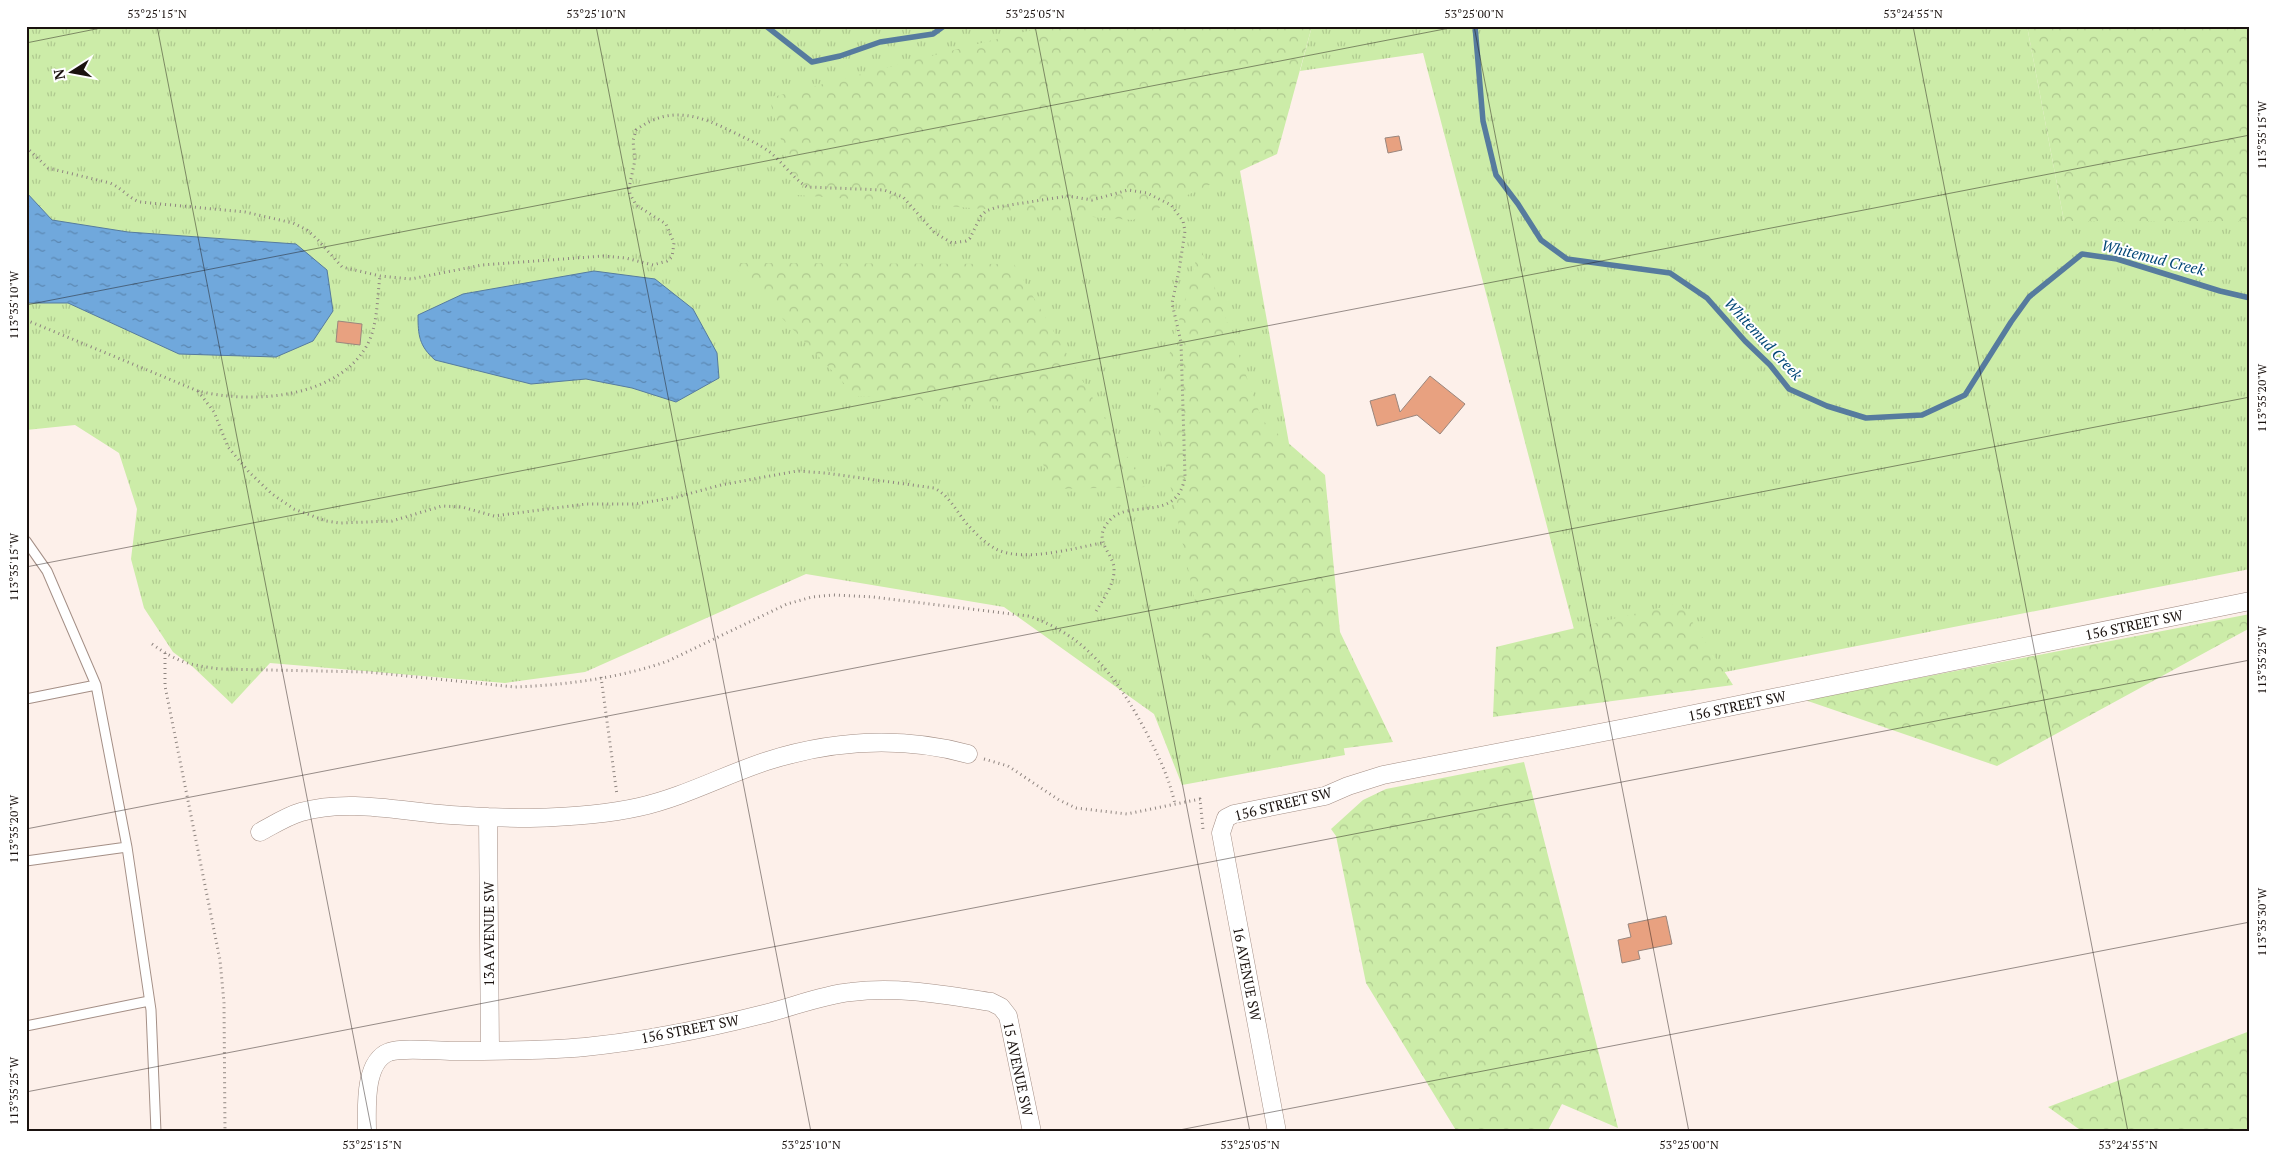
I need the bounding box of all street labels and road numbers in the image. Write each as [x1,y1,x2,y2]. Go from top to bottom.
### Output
street label: 156 STREET SW [2083,605,2186,644]
street label: 156 STREET SW [1686,686,1789,725]
street label: 156 STREET SW [1232,782,1334,825]
street label: 13A AVENUE SW [479,881,498,987]
street label: 16 AVENUE SW [1229,925,1266,1024]
street label: 156 STREET SW [639,1009,742,1047]
street label: 15 AVENUE SW [999,1020,1038,1119]

